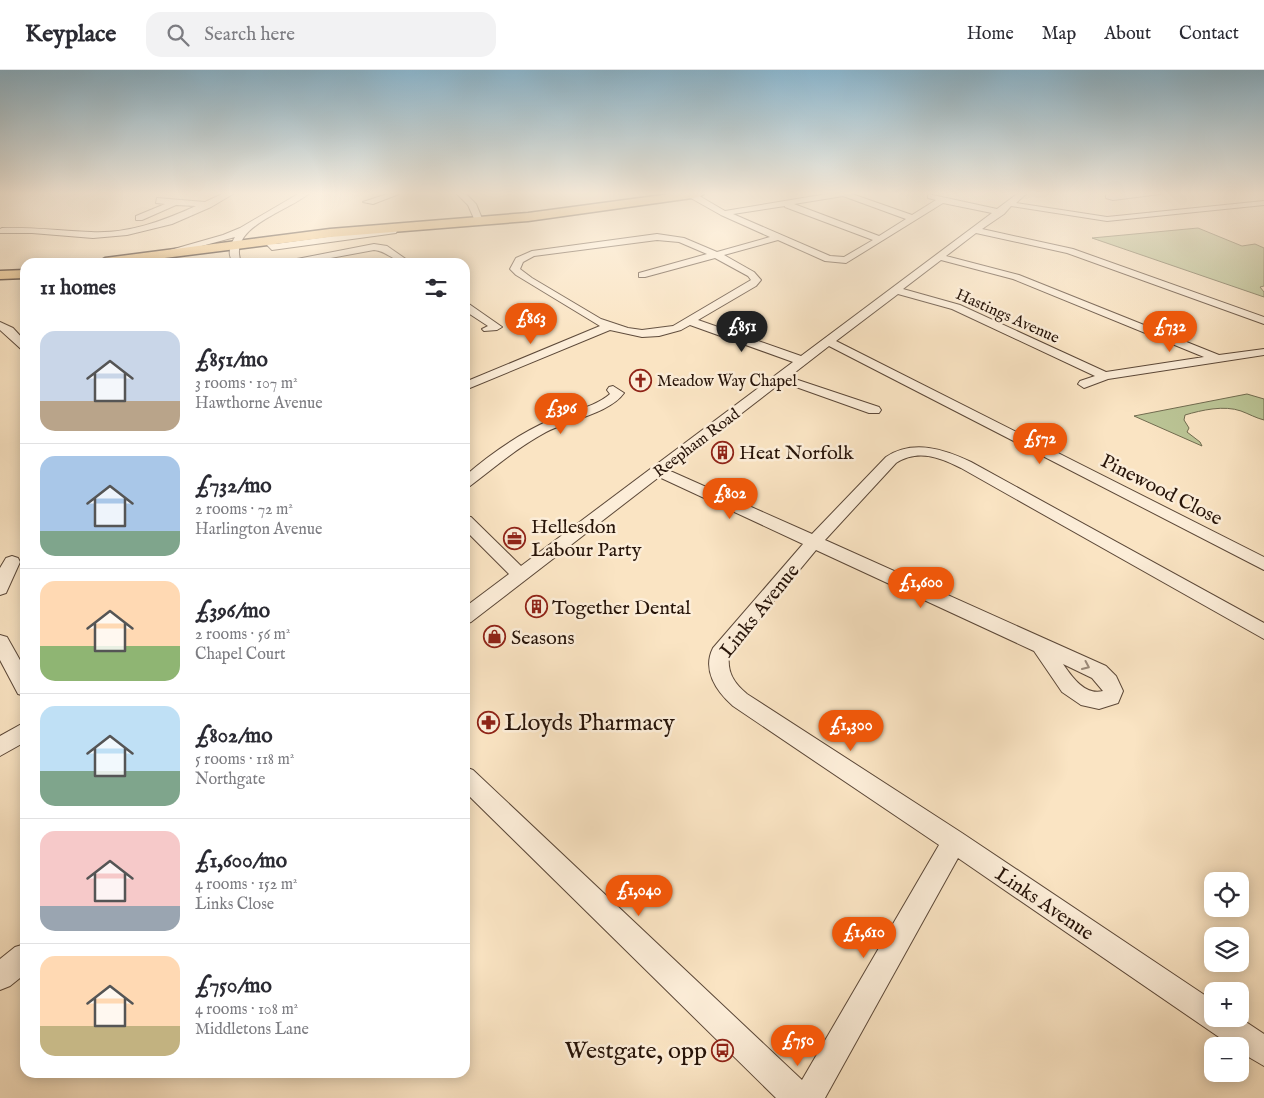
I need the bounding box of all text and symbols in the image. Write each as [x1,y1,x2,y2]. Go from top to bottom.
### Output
search box [146,12,496,57]
text: Keyplace [25,19,116,50]
icon: search [164,21,192,49]
text: Search here [204,23,295,47]
text: Home [967,23,1014,46]
text: Map [1042,23,1076,46]
text: About [1104,23,1151,46]
text: Contact [1179,23,1239,46]
icon: filters [422,274,450,302]
text: 11 homes [40,275,116,302]
street label: Hastings Avenue [952,285,1062,349]
pin: £863 [501,302,561,345]
text: £863 [516,309,546,329]
pin: £851 [712,310,772,353]
pin: £732 [1140,310,1200,353]
text: £851 [727,317,757,337]
text: £732 [1154,317,1186,337]
text: £851/mo [195,347,268,374]
icon: home [80,351,140,411]
church icon: Meadow Way Chapel [629,368,653,392]
place label: Meadow Way Chapel [657,372,797,392]
text: 3 rooms · 107 m² [195,374,298,394]
pin: £396 [531,392,591,435]
text: Hawthorne Avenue [195,394,323,414]
text: £396 [546,399,576,419]
street label: Reepham Road [650,404,745,483]
pin: £572 [1010,422,1070,465]
text: £572 [1024,429,1056,449]
building icon: Heat Norfolk [711,440,735,464]
place label: Heat Norfolk [739,441,854,466]
street label: Pinewood Close [1096,449,1226,532]
text: £732/mo [195,473,272,500]
icon: home [80,476,140,536]
pin: £802 [700,478,760,520]
text: £802 [714,484,746,504]
text: 2 rooms · 72 m² [195,500,293,520]
place label: Hellesdon Labour Party [531,515,642,563]
text: Harlington Avenue [195,520,322,540]
office icon: Hellesdon Labour Party [503,526,527,550]
street label: Links Avenue [715,559,806,663]
pin: £1,600 [880,566,962,609]
text: £1,600 [899,573,943,593]
building icon: Together Dental [524,595,548,619]
place label: Together Dental [552,596,691,621]
text: £396/mo [195,598,270,625]
icon: home [80,601,140,661]
text: 2 rooms · 56 m² [195,625,290,645]
shop icon: Seasons [483,625,507,649]
place label: Seasons [511,626,575,651]
text: Chapel Court [195,645,285,665]
one-way arrow [1081,660,1090,671]
place label: Lloyds Pharmacy [504,708,675,739]
pharmacy icon: Lloyds Pharmacy [476,710,500,734]
pin: £1,300 [810,710,892,752]
text: £1,300 [830,716,873,736]
text: £802/mo [195,723,273,750]
icon: home [80,726,140,786]
text: 5 rooms · 118 m² [195,750,294,770]
text: Northgate [195,770,265,790]
text: £1,600/mo [195,848,287,875]
icon: home [80,851,140,911]
street label: Links Avenue [990,862,1098,946]
map controls [1204,872,1249,1082]
button: locate [1204,872,1249,917]
pin: £1,040 [598,874,680,917]
text: 4 rooms · 152 m² [195,875,297,895]
text: £1,040 [617,881,661,901]
text: Links Close [195,895,274,915]
pin: £1,610 [823,916,905,959]
text: £1,610 [843,923,885,943]
button: layers [1204,927,1249,972]
text: £750/mo [195,973,272,1000]
icon: home [80,976,140,1036]
button: + [1204,982,1249,1027]
text: 4 rooms · 108 m² [195,1000,298,1020]
text: Middletons Lane [195,1020,309,1040]
pin: £750 [768,1024,828,1067]
text: £750 [782,1031,814,1051]
place label: Westgate, opp [564,1036,707,1067]
button: − [1204,1037,1249,1082]
bus stop icon: Westgate, opp [711,1038,735,1062]

